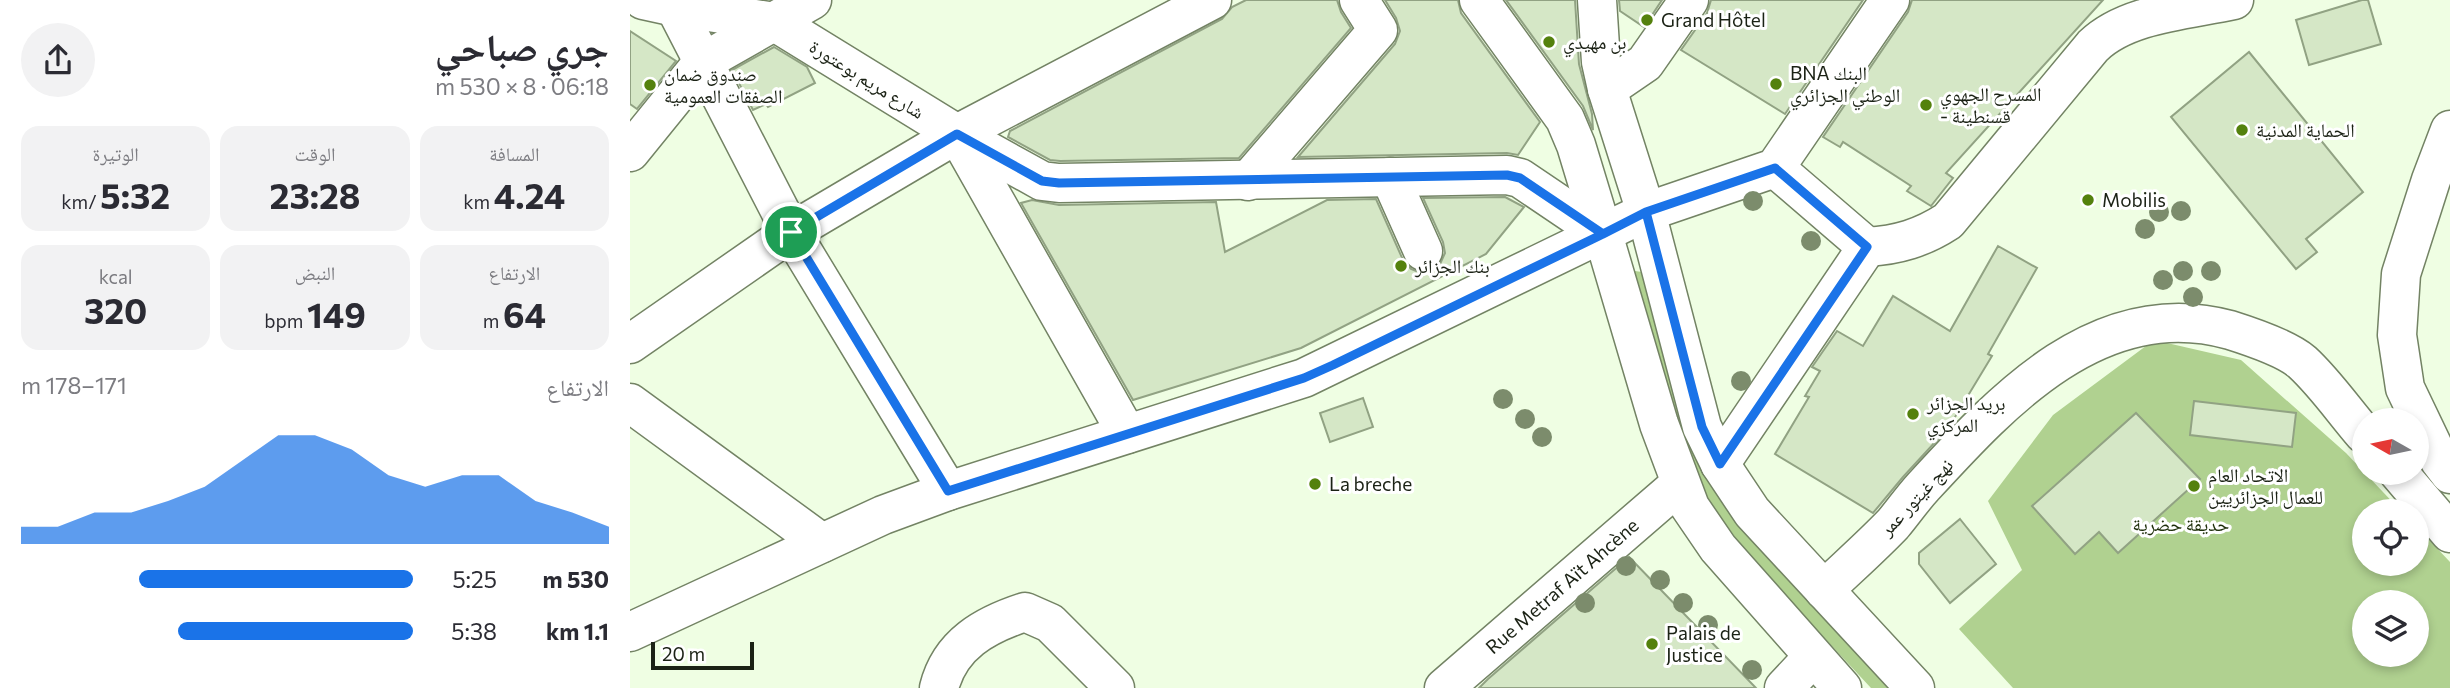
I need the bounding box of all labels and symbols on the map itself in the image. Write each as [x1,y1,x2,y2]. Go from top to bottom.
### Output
place label: Grand Hôtel [1661,8,1766,31]
marker: Grand Hôtel [1639,12,1655,28]
place label: بن مهيدي [1563,30,1626,58]
street label: شارع مريم بوعتورة [805,34,929,125]
marker: بن مهيدي [1541,34,1557,50]
place label: BNA البنك الوطني الجزائري [1790,61,1900,111]
place label: صندوق ضمان الصفقات العمومية [664,62,782,108]
marker: BNA البنك الوطني الجزائري [1768,76,1784,92]
marker: صندوق ضمان الصفقات العمومية [642,77,658,93]
place label: المسرح الجهوي - قسنطينة [1940,82,2041,127]
marker: المسرح الجهوي - قسنطينة [1918,97,1934,113]
place label: الحماية المدنية [2256,118,2355,141]
marker: الحماية المدنية [2234,122,2250,138]
place label: Mobilis [2102,188,2166,211]
marker: Mobilis [2080,192,2096,208]
pin [761,202,821,262]
place label: بنك الجزائر [1414,254,1490,278]
marker: بنك الجزائر [1393,258,1409,274]
place label: بريد الجزائر المركزي [1926,391,2005,441]
marker: بريد الجزائر المركزي [1905,406,1921,422]
north arrow [2352,408,2429,485]
street label: نهج غيتور عمر [1873,453,1959,542]
place label: الاتحاد العام للعمال الجزائريين [2208,463,2323,509]
place label: La breche [1329,472,1412,495]
marker: La breche [1307,476,1323,492]
marker: الاتحاد العام للعمال الجزائريين [2186,478,2202,494]
park label: حديقة حضرية [2133,512,2229,536]
street label: Rue Metraf Aït Ahcène [1481,513,1643,658]
place label: Palais de Justice [1666,621,1741,666]
marker: Palais de Justice [1644,636,1660,652]
scale bar [651,639,754,671]

